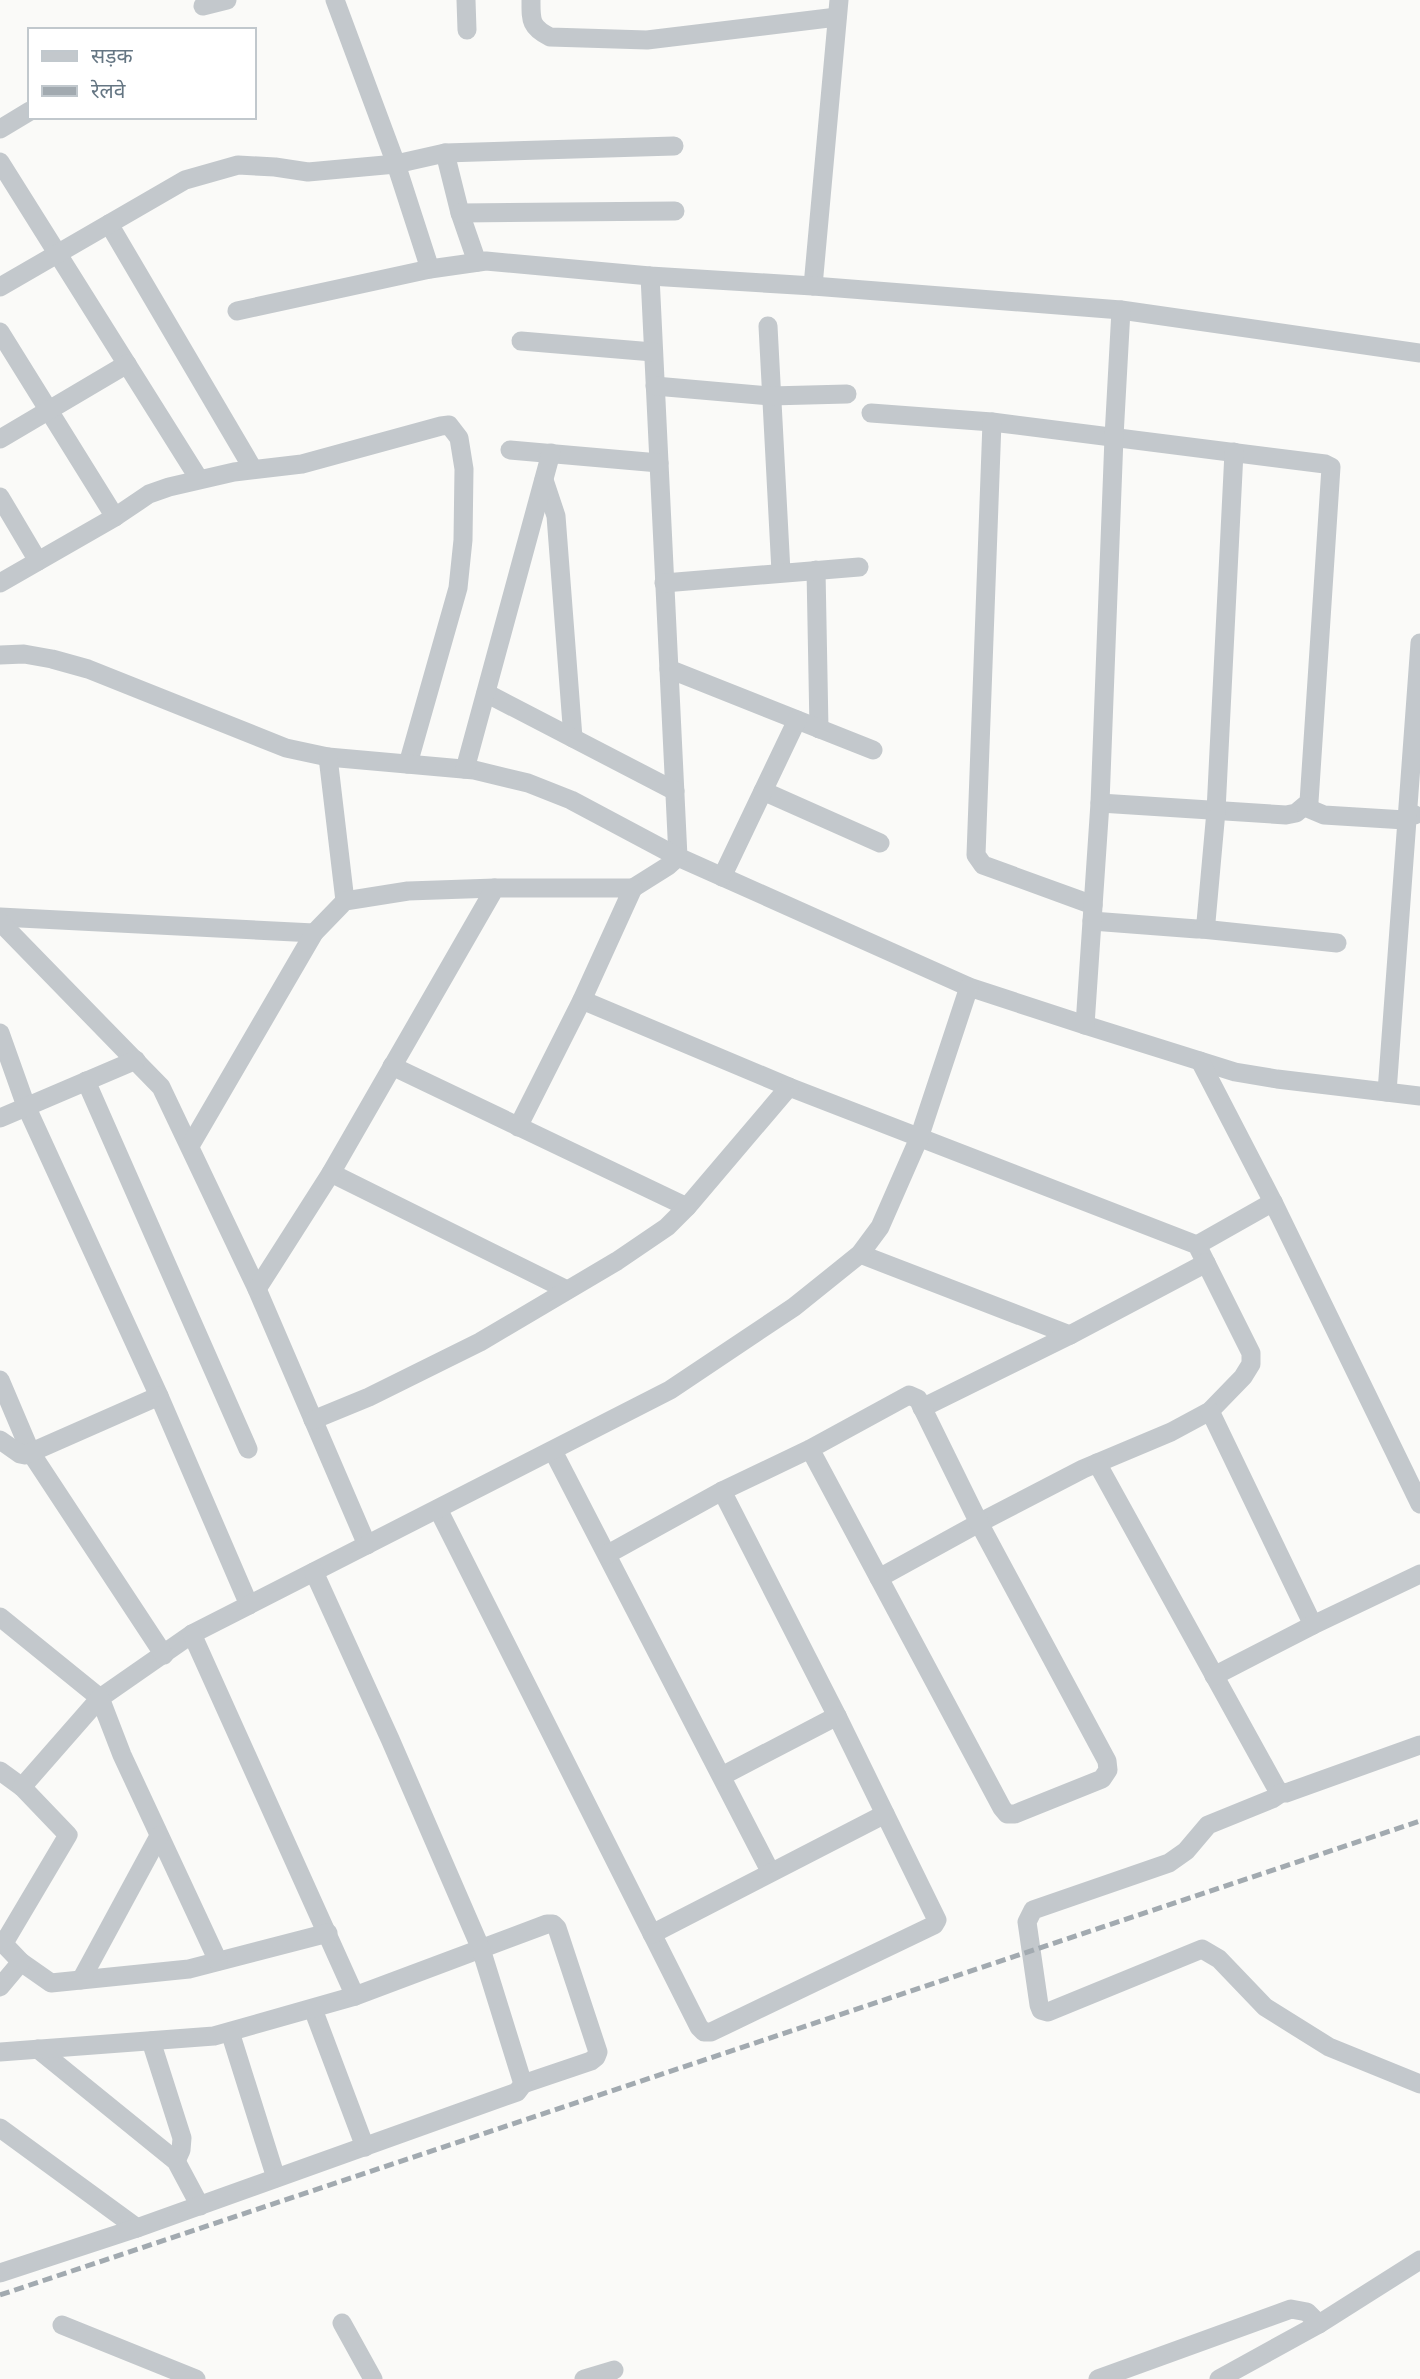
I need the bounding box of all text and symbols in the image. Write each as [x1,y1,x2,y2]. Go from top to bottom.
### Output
legend [28,28,256,119]
text: सड़क [91,42,133,67]
text: रेलवे [90,77,126,102]

